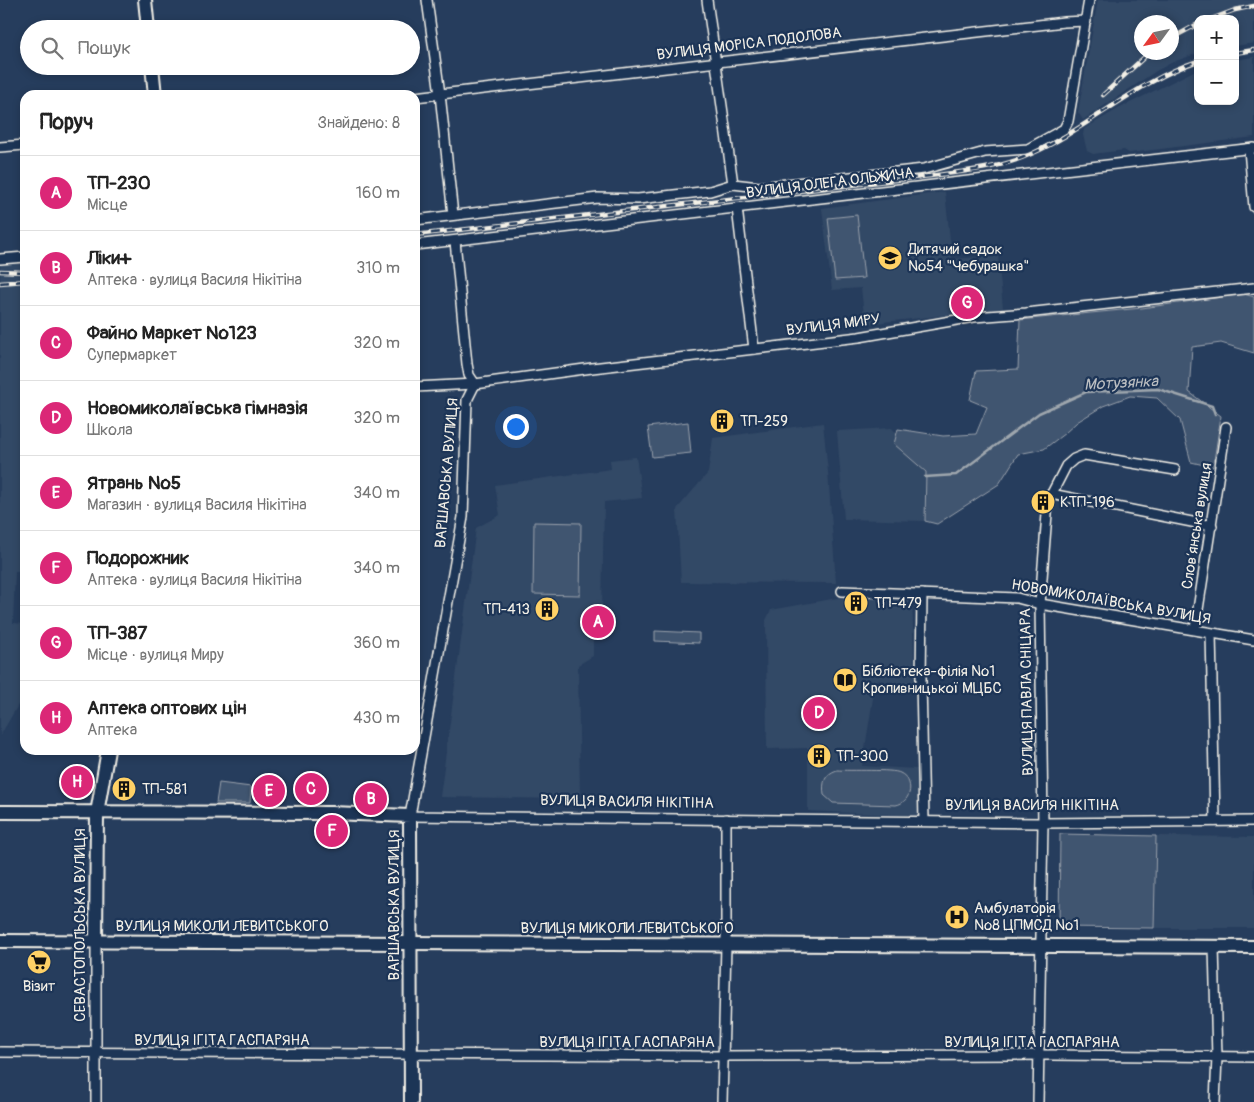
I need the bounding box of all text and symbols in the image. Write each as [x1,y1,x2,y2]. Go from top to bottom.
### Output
north arrow [1134,15,1179,60]
map controls [1194,15,1239,105]
button: + [1194,15,1239,60]
search box [20,20,420,75]
street label: ВУЛИЦЯ МОРІСА ПОДОЛОВА [655,23,843,65]
icon: search [38,34,66,62]
text: Пошук [78,36,131,60]
button: − [1194,60,1239,105]
text: Поруч [40,109,93,136]
text: Знайдено: 8 [317,113,400,133]
street label: ВУЛИЦЯ ОЛЕГА ОЛЬЖИЧА [745,163,915,203]
text: ТП-230 [87,171,151,195]
text: A [51,183,61,203]
text: 160 m [356,183,400,203]
text: Місце [87,195,127,215]
place label: Дитячий садок №54 "Чебурашка" [907,240,1029,276]
school or university icon: Дитячий садок №54 "Чебурашка" [877,245,903,271]
text: Ліки+ [87,246,131,270]
text: B [51,258,61,278]
text: 310 m [356,258,400,278]
text: Аптека · вулиця Василя Нікітіна [87,270,302,290]
pin: G [951,284,983,322]
street label: ВУЛИЦЯ МИРУ [785,310,881,340]
text: Файно Маркет №123 [87,321,257,345]
text: C [51,333,61,353]
text: 320 m [354,333,400,353]
text: Супермаркет [87,345,177,365]
water label: Мотузянка [1084,371,1160,395]
text: Новомиколаївська гімназія [87,396,308,420]
street label: ВАРШАВСЬКА ВУЛИЦЯ [431,397,463,549]
text: D [51,408,61,428]
text: 320 m [354,408,400,428]
building icon: ТП-259 [709,408,735,434]
place label: ТП-259 [740,412,788,431]
your location [503,414,529,440]
text: Школа [87,420,133,440]
street label: Словʼянська вулиця [1178,461,1216,591]
text: Ятрань №5 [87,471,181,495]
text: E [52,483,60,503]
text: 340 m [353,483,400,503]
building icon: КТП-196 [1030,489,1056,515]
place label: КТП-196 [1060,493,1115,512]
text: Магазин · вулиця Василя Нікітіна [87,495,307,515]
text: Подорожник [87,546,189,570]
text: F [51,558,61,578]
text: 340 m [353,558,400,578]
text: Аптека · вулиця Василя Нікітіна [87,570,302,590]
street label: НОВОМИКОЛАЇВСЬКА ВУЛИЦЯ [1010,575,1212,629]
building icon: ТП-479 [843,590,869,616]
place label: ТП-479 [874,594,922,613]
building icon: ТП-413 [534,596,560,622]
place label: ТП-413 [483,600,530,619]
pin: A [582,603,614,641]
street label: ВУЛИЦЯ ПАВЛА СНІЦАРА [1016,608,1038,776]
text: ТП-387 [87,621,147,645]
text: G [51,633,61,653]
text: 360 m [353,633,400,653]
text: Місце · вулиця Миру [87,645,224,665]
place label: Бібліотека-філія №1 Кропивницької МЦБС [862,662,1002,698]
library icon: Бібліотека-філія №1 Кропивницької МЦБС [832,667,858,693]
pin: D [803,694,835,732]
text: Аптека оптових цін [87,696,246,720]
text: H [51,708,61,728]
text: 430 m [353,708,400,728]
text: Аптека [87,720,137,740]
building icon: ТП-300 [806,743,832,769]
place label: ТП-300 [836,747,889,766]
pin: H [61,763,93,801]
pin: C [295,770,327,808]
pin: E [253,772,285,810]
building icon: ТП-581 [111,776,137,802]
place label: ТП-581 [142,780,187,799]
pin: B [355,780,387,818]
street label: ВУЛИЦЯ ВАСИЛЯ НІКІТІНА [540,791,714,813]
street label: ВУЛИЦЯ ВАСИЛЯ НІКІТІНА [945,796,1119,815]
pin: F [316,812,348,850]
street label: СЕВАСТОПОЛЬСЬКА ВУЛИЦЯ [71,828,90,1022]
street label: ВАРШАВСЬКА ВУЛИЦЯ [385,830,404,980]
place label: Амбулаторія №8 ЦПМСД №1 [974,899,1079,935]
hospital icon: Амбулаторія №8 ЦПМСД №1 [944,904,970,930]
street label: ВУЛИЦЯ МИКОЛИ ЛЕВИТСЬКОГО [115,917,329,936]
street label: ВУЛИЦЯ МИКОЛИ ЛЕВИТСЬКОГО [520,919,734,938]
supermarket icon: Візит [26,949,52,975]
place label: Візит [23,977,56,996]
street label: ВУЛИЦЯ ІГІТА ГАСПАРЯНА [134,1031,310,1050]
street label: ВУЛИЦЯ ІГІТА ГАСПАРЯНА [539,1033,715,1052]
street label: ВУЛИЦЯ ІГІТА ГАСПАРЯНА [944,1033,1120,1052]

